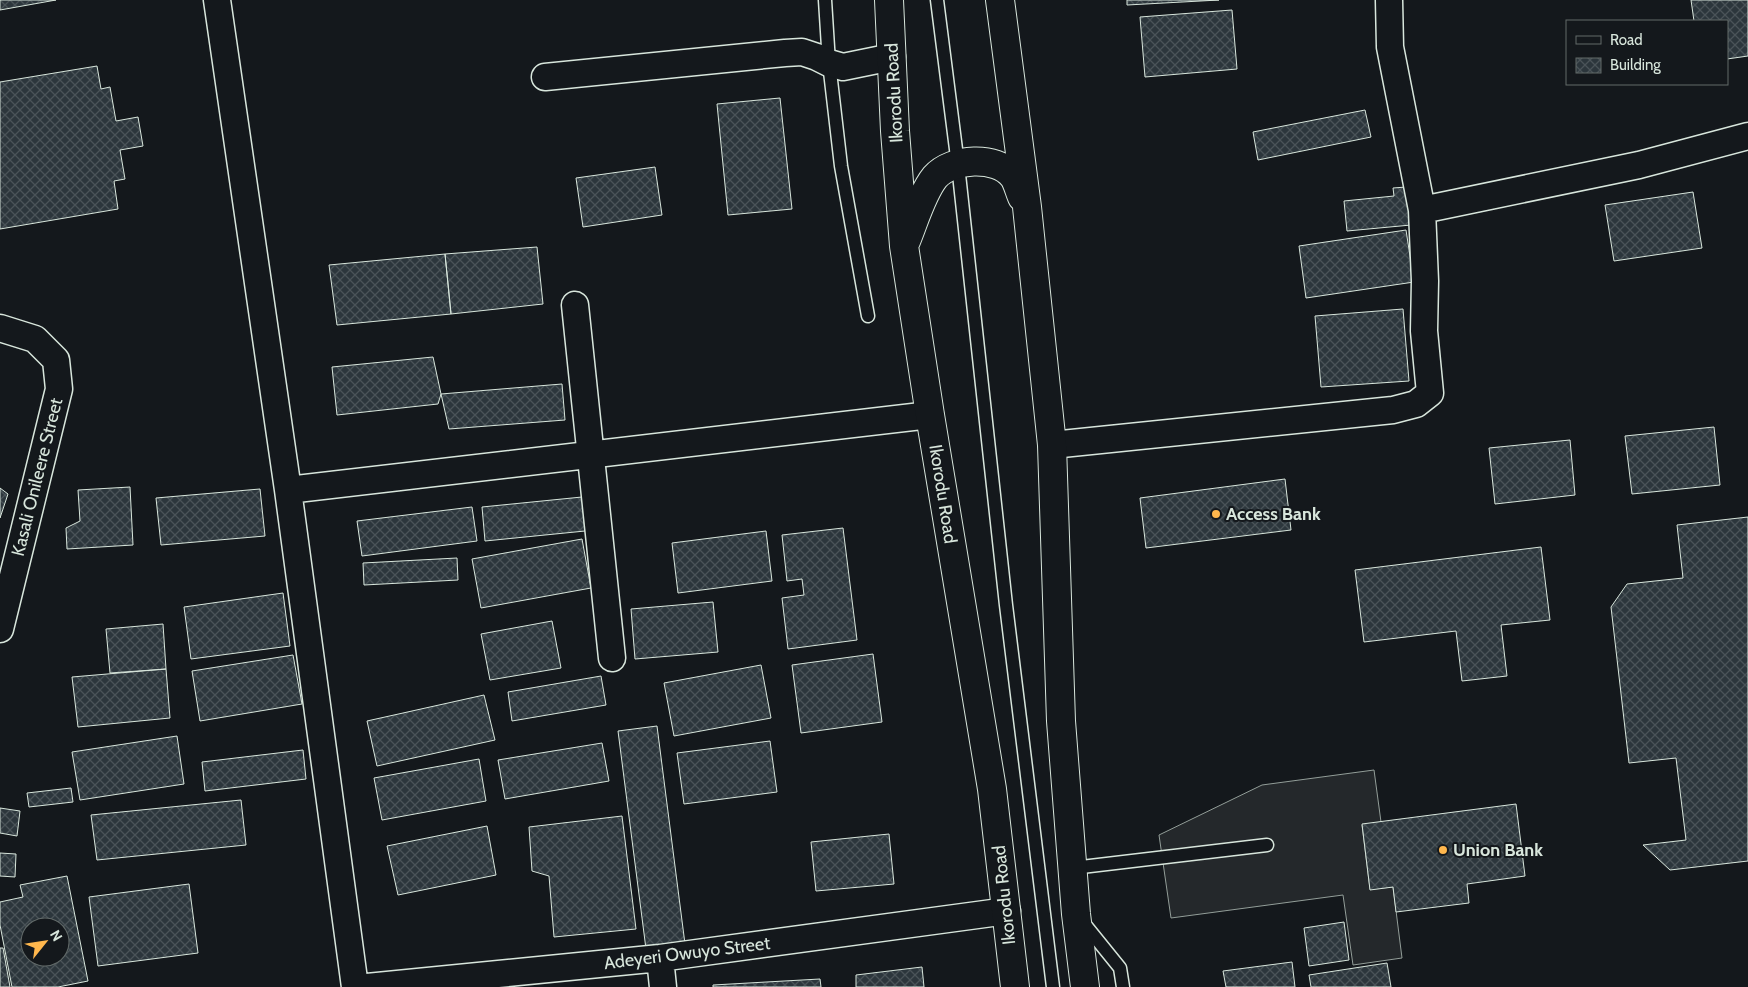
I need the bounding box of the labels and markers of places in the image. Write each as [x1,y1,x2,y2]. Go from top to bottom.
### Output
place label: Access Bank [1226,503,1321,525]
marker: Access Bank [1210,508,1222,520]
place label: Union Bank [1453,839,1543,861]
marker: Union Bank [1437,844,1449,856]

